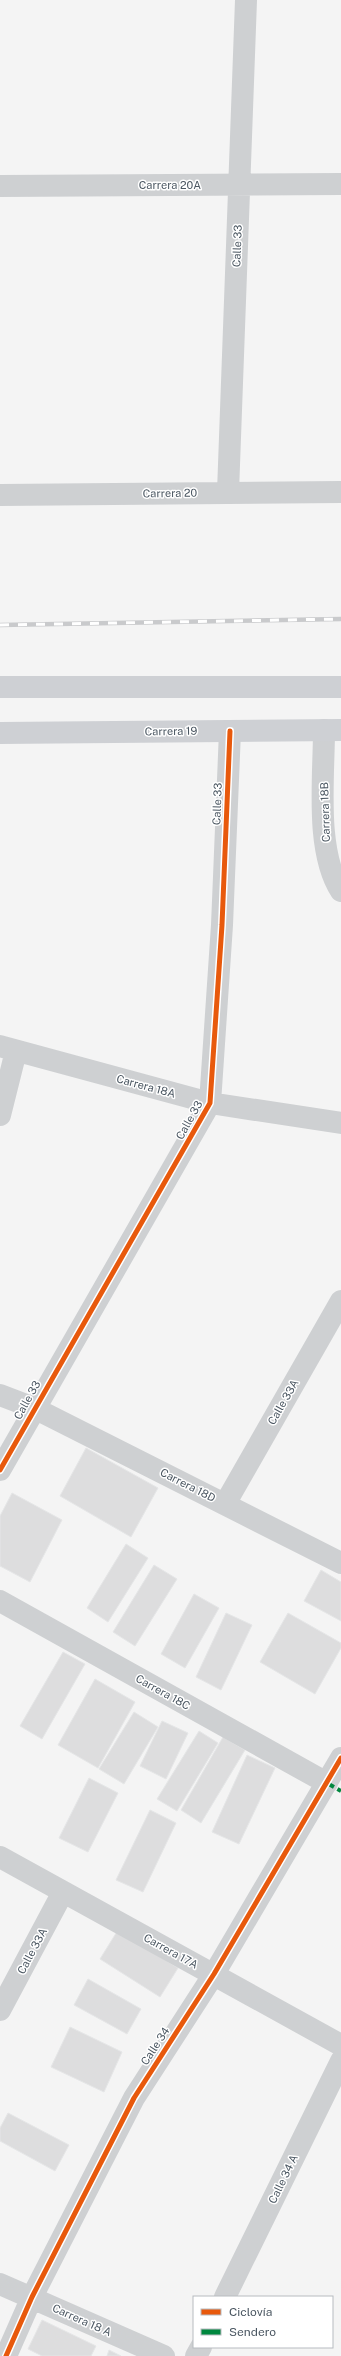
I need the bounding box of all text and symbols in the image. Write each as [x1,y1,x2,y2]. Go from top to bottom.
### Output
street label: Carrera 20A [139,179,201,191]
street label: Calle 33 [230,225,244,267]
street label: Carrera 20 [143,487,198,499]
street label: Carrera 19 [145,725,197,737]
street label: Carrera 18B [318,782,332,842]
street label: Calle 33 [210,783,224,825]
street label: Carrera 18A [115,1072,177,1100]
street label: Calle 33 [173,1098,205,1141]
street label: Calle 33A [265,1377,301,1427]
street label: Calle 33 [11,1378,43,1421]
street label: Carrera 18D [158,1466,218,1504]
street label: Carrera 18C [134,1672,192,1712]
street label: Calle 33A [15,1926,49,1976]
street label: Carrera 17A [142,1931,200,1971]
street label: Calle 34 [138,2025,172,2067]
street label: Calle 34 A [266,2152,300,2205]
legend [193,2296,333,2348]
street label: Carrera 18 A [51,2302,114,2338]
text: Ciclovía [229,2305,272,2319]
text: Sendero [229,2325,276,2339]

